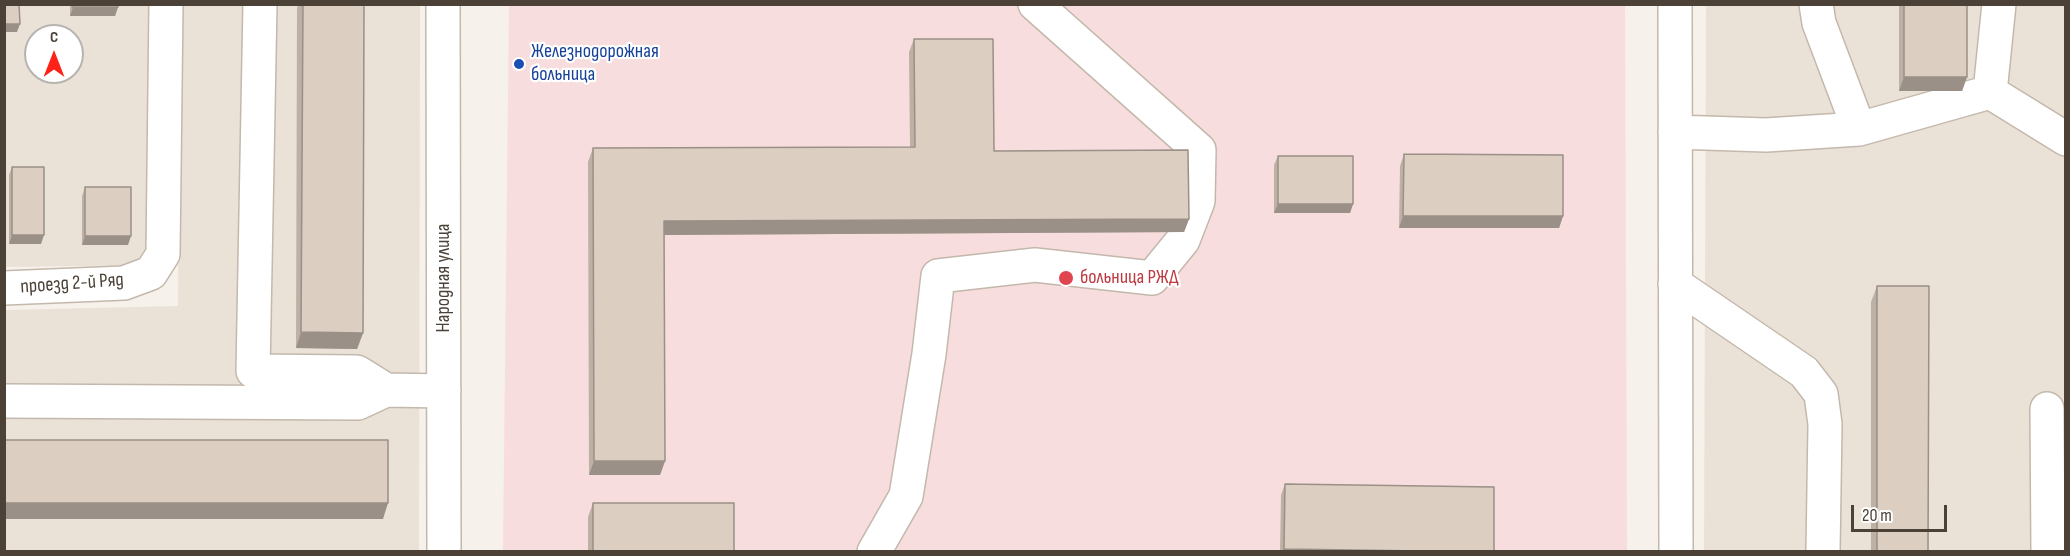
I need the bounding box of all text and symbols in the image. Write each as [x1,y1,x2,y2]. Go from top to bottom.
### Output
north arrow [24,24,84,84]
text: С [50,28,58,47]
place label: Железнодорожная больница [531,40,659,87]
marker: Железнодорожная больница [512,57,526,71]
street label: Народная улица [432,224,456,332]
place label: больница РЖД [1080,266,1179,290]
street label: проезд 2-й Ряд [19,268,125,300]
marker: больница РЖД [1057,269,1075,287]
scale bar [1854,493,1950,531]
text: 20 m [1862,505,1892,526]

